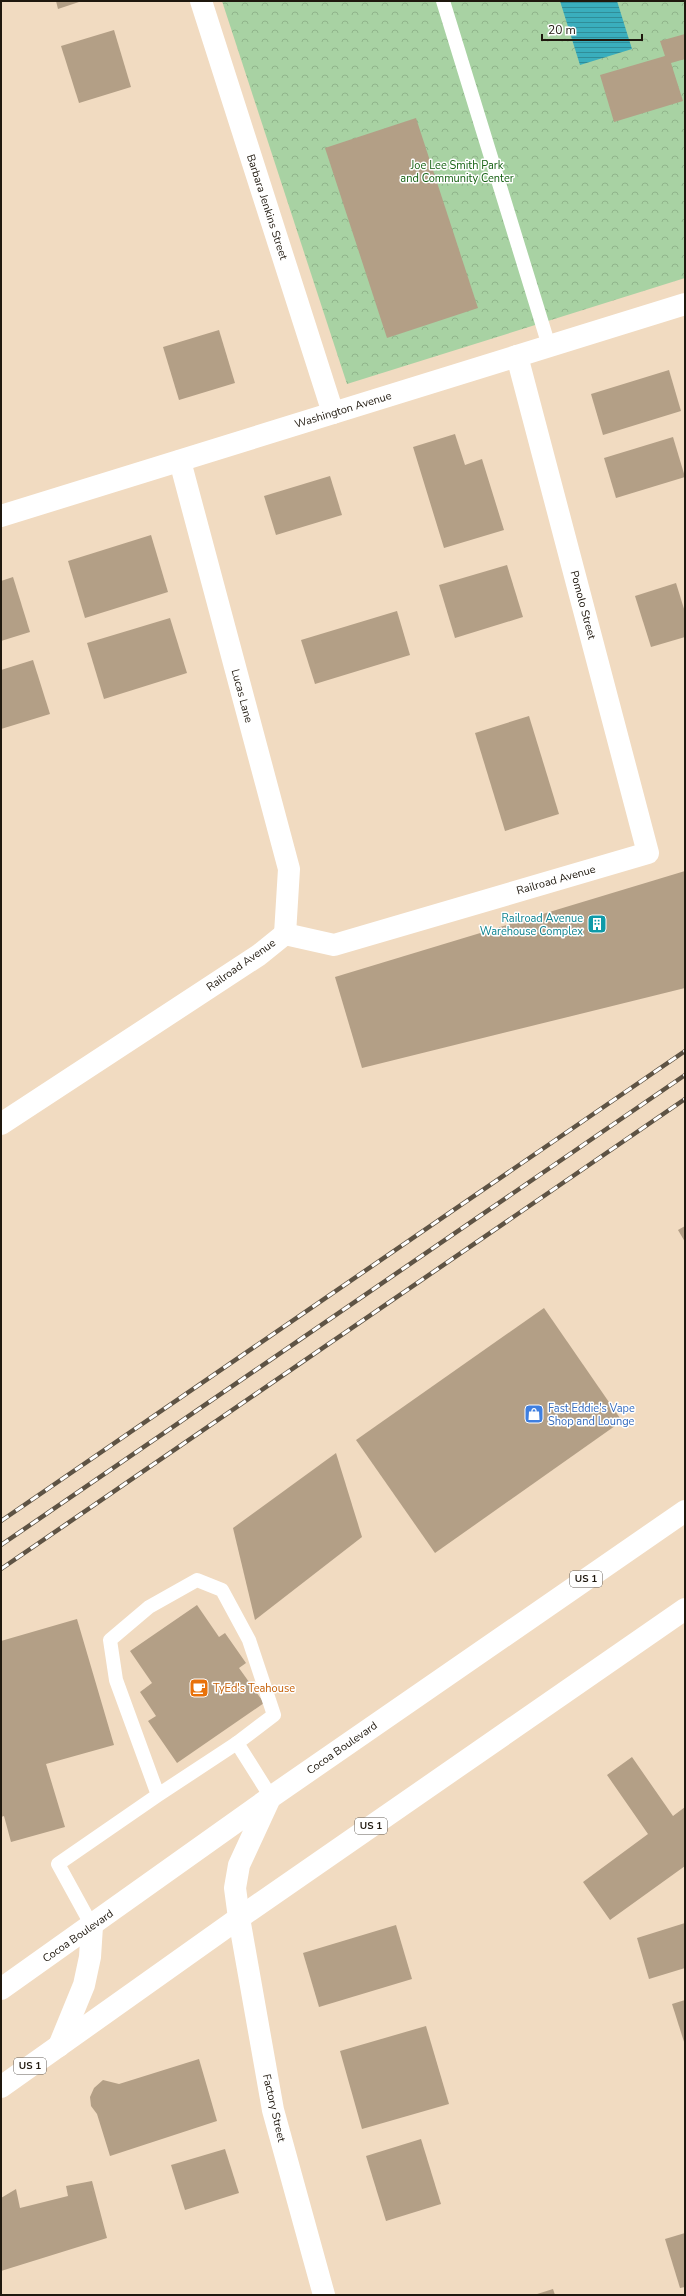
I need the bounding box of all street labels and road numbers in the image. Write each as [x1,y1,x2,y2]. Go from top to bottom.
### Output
street label: Barbara Jenkins Street [243,152,291,262]
street label: Washington Avenue [293,388,393,432]
street label: Pomolo Street [567,569,599,641]
street label: Lucas Lane [228,668,256,725]
street label: Railroad Avenue [515,862,597,898]
street label: Railroad Avenue [203,935,279,995]
road number: US 1 [570,1571,602,1587]
street label: Cocoa Boulevard [304,1718,380,1778]
road number: US 1 [355,1818,387,1834]
street label: Cocoa Boulevard [40,1906,116,1966]
road number: US 1 [14,2058,46,2074]
street label: Factory Street [259,2072,289,2144]

